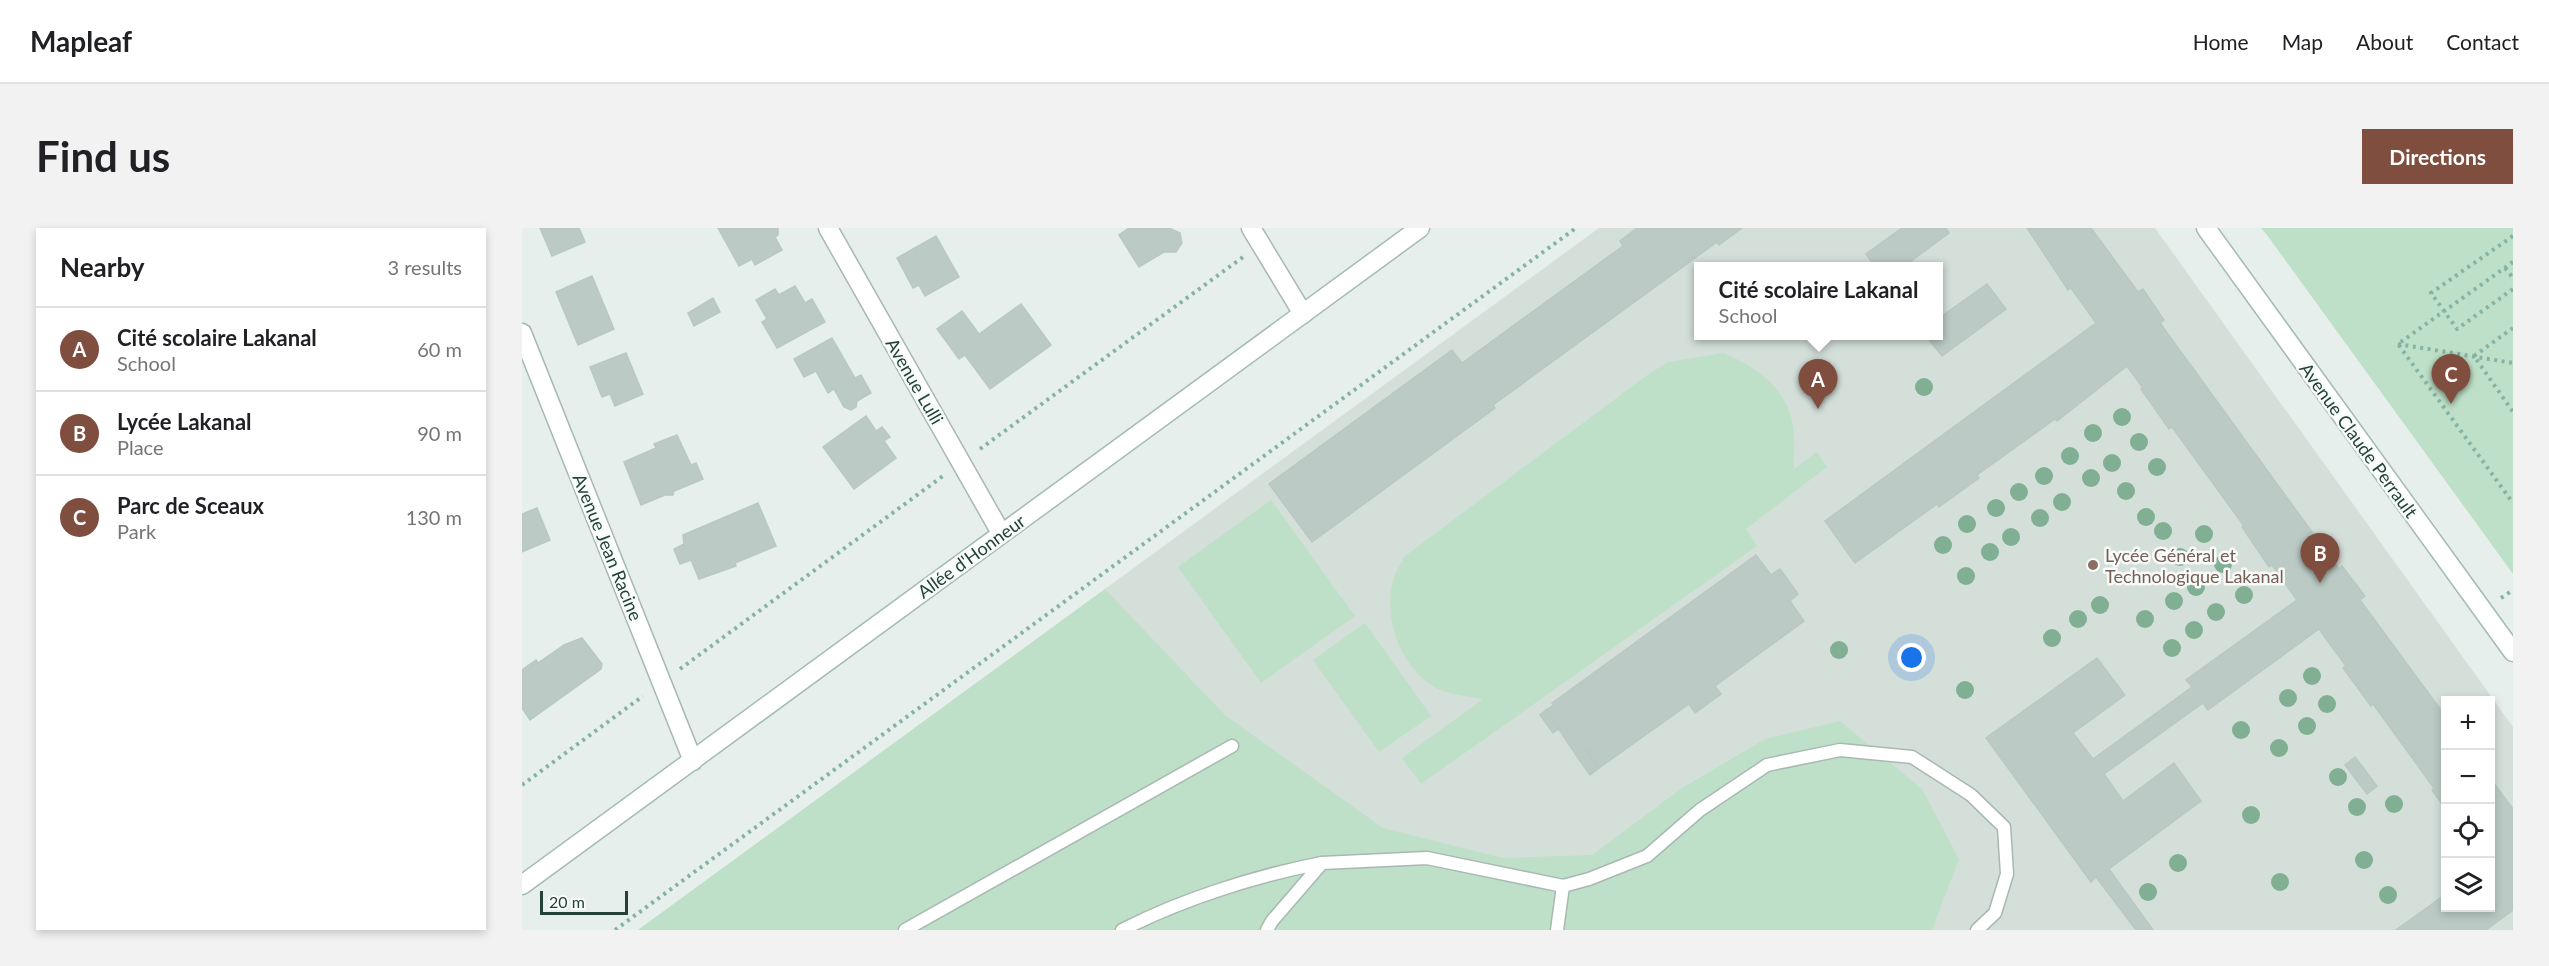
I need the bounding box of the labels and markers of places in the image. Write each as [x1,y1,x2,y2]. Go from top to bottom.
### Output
pin: C [2432,354,2470,404]
pin: A [1798,360,1838,409]
pin: B [2300,534,2340,583]
place label: Lycée Général et Technologique Lakanal [2105,544,2284,587]
marker: Lycée Général et Technologique Lakanal [2086,558,2100,572]

